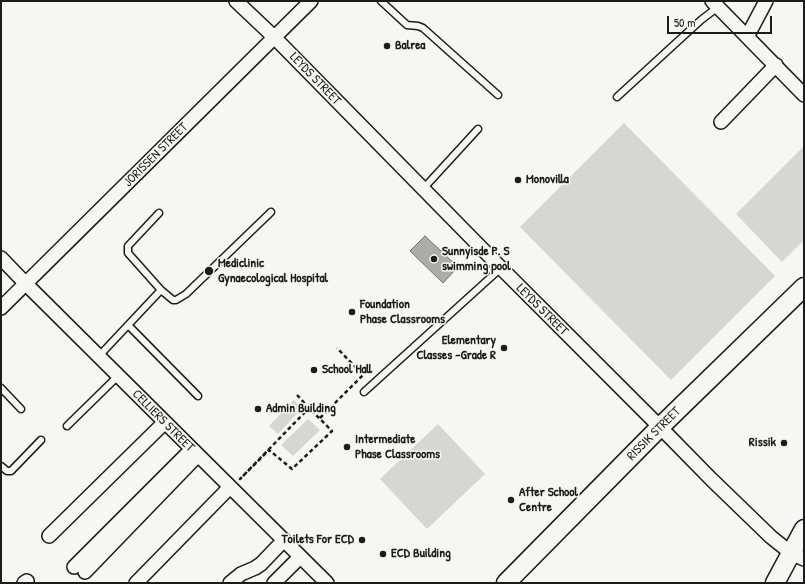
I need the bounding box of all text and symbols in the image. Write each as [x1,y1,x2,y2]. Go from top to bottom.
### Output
scale bar [669,8,774,34]
text: 50 m [674,14,695,31]
place label: Balrea [395,38,425,54]
marker: Balrea [382,41,392,51]
street label: LEYDS STREET [286,49,344,109]
street label: JORISSEN STREET [121,120,191,190]
place label: Monovilla [526,172,569,188]
marker: Monovilla [513,175,523,185]
place label: Sunnyisde P. S swimming pool [442,244,511,275]
marker: Sunnyisde P. S swimming pool [429,254,439,264]
place label: Mediclinic Gynaecological Hospital [218,256,328,287]
marker: Mediclinic Gynaecological Hospital [203,265,215,277]
street label: LEYDS STREET [513,281,571,339]
place label: Foundation Phase Classrooms [360,297,445,328]
marker: Foundation Phase Classrooms [347,307,357,317]
place label: Elementary Classes -Grade R [416,333,496,364]
marker: Elementary Classes -Grade R [499,343,509,353]
place label: School Hall [322,362,372,378]
marker: School Hall [309,365,319,375]
street label: CELLIERS STREET [129,387,197,455]
place label: Admin Building [266,401,336,417]
marker: Admin Building [253,404,263,414]
street label: RISSIK STREET [624,404,684,464]
place label: Intermediate Phase Classrooms [355,432,440,463]
place label: Rissik [749,435,776,451]
marker: Rissik [779,438,789,448]
marker: Intermediate Phase Classrooms [342,442,352,452]
place label: After School Centre [519,485,578,516]
marker: After School Centre [506,495,516,505]
place label: Toilets For ECD [282,532,354,548]
marker: Toilets For ECD [357,535,367,545]
place label: ECD Building [391,546,451,562]
marker: ECD Building [378,549,388,559]

